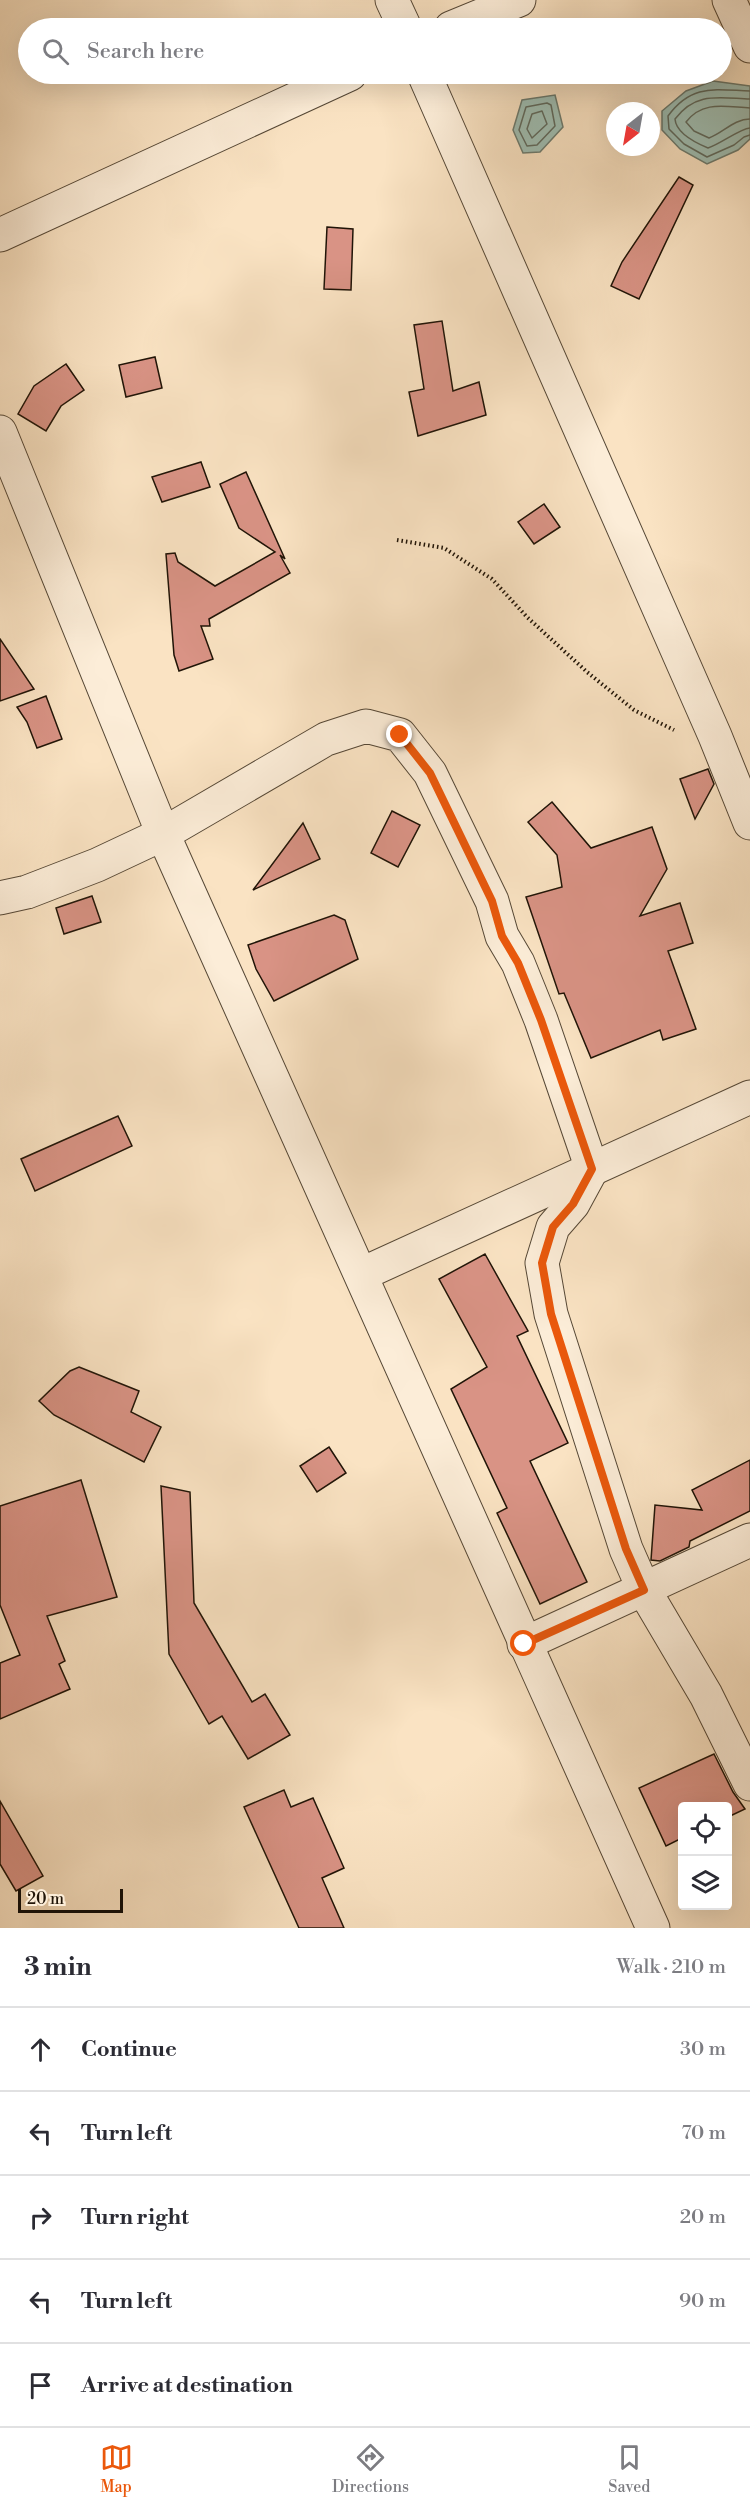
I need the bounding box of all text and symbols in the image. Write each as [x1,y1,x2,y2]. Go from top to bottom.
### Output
search box [18,18,732,84]
icon: search [39,35,72,68]
text: Search here [87,38,204,65]
north arrow [606,102,660,156]
route end [386,721,412,747]
route start [510,1630,536,1656]
map controls [678,1802,732,1910]
button: locate [678,1802,732,1856]
button: layers [678,1856,732,1910]
scale bar [18,1886,123,1914]
text: 20 m [27,1889,64,1909]
text: 3 min [24,1951,92,1983]
text: Walk · 210 m [617,1955,726,1980]
icon: ahead [24,2033,57,2066]
text: Continue [81,2036,177,2063]
text: 30 m [680,2037,726,2062]
icon: left [24,2117,57,2150]
text: Turn left [81,2120,172,2147]
text: 70 m [682,2121,726,2146]
icon: right [24,2201,57,2234]
text: Turn right [81,2204,189,2231]
text: 20 m [680,2205,726,2230]
icon: left [24,2285,57,2318]
text: Turn left [81,2288,172,2315]
text: 90 m [679,2289,726,2314]
icon: arrive [24,2369,57,2402]
text: Arrive at destination [81,2372,293,2399]
tab: Map [100,2441,133,2497]
tab: Directions [332,2441,409,2497]
tab: Saved [608,2441,650,2497]

